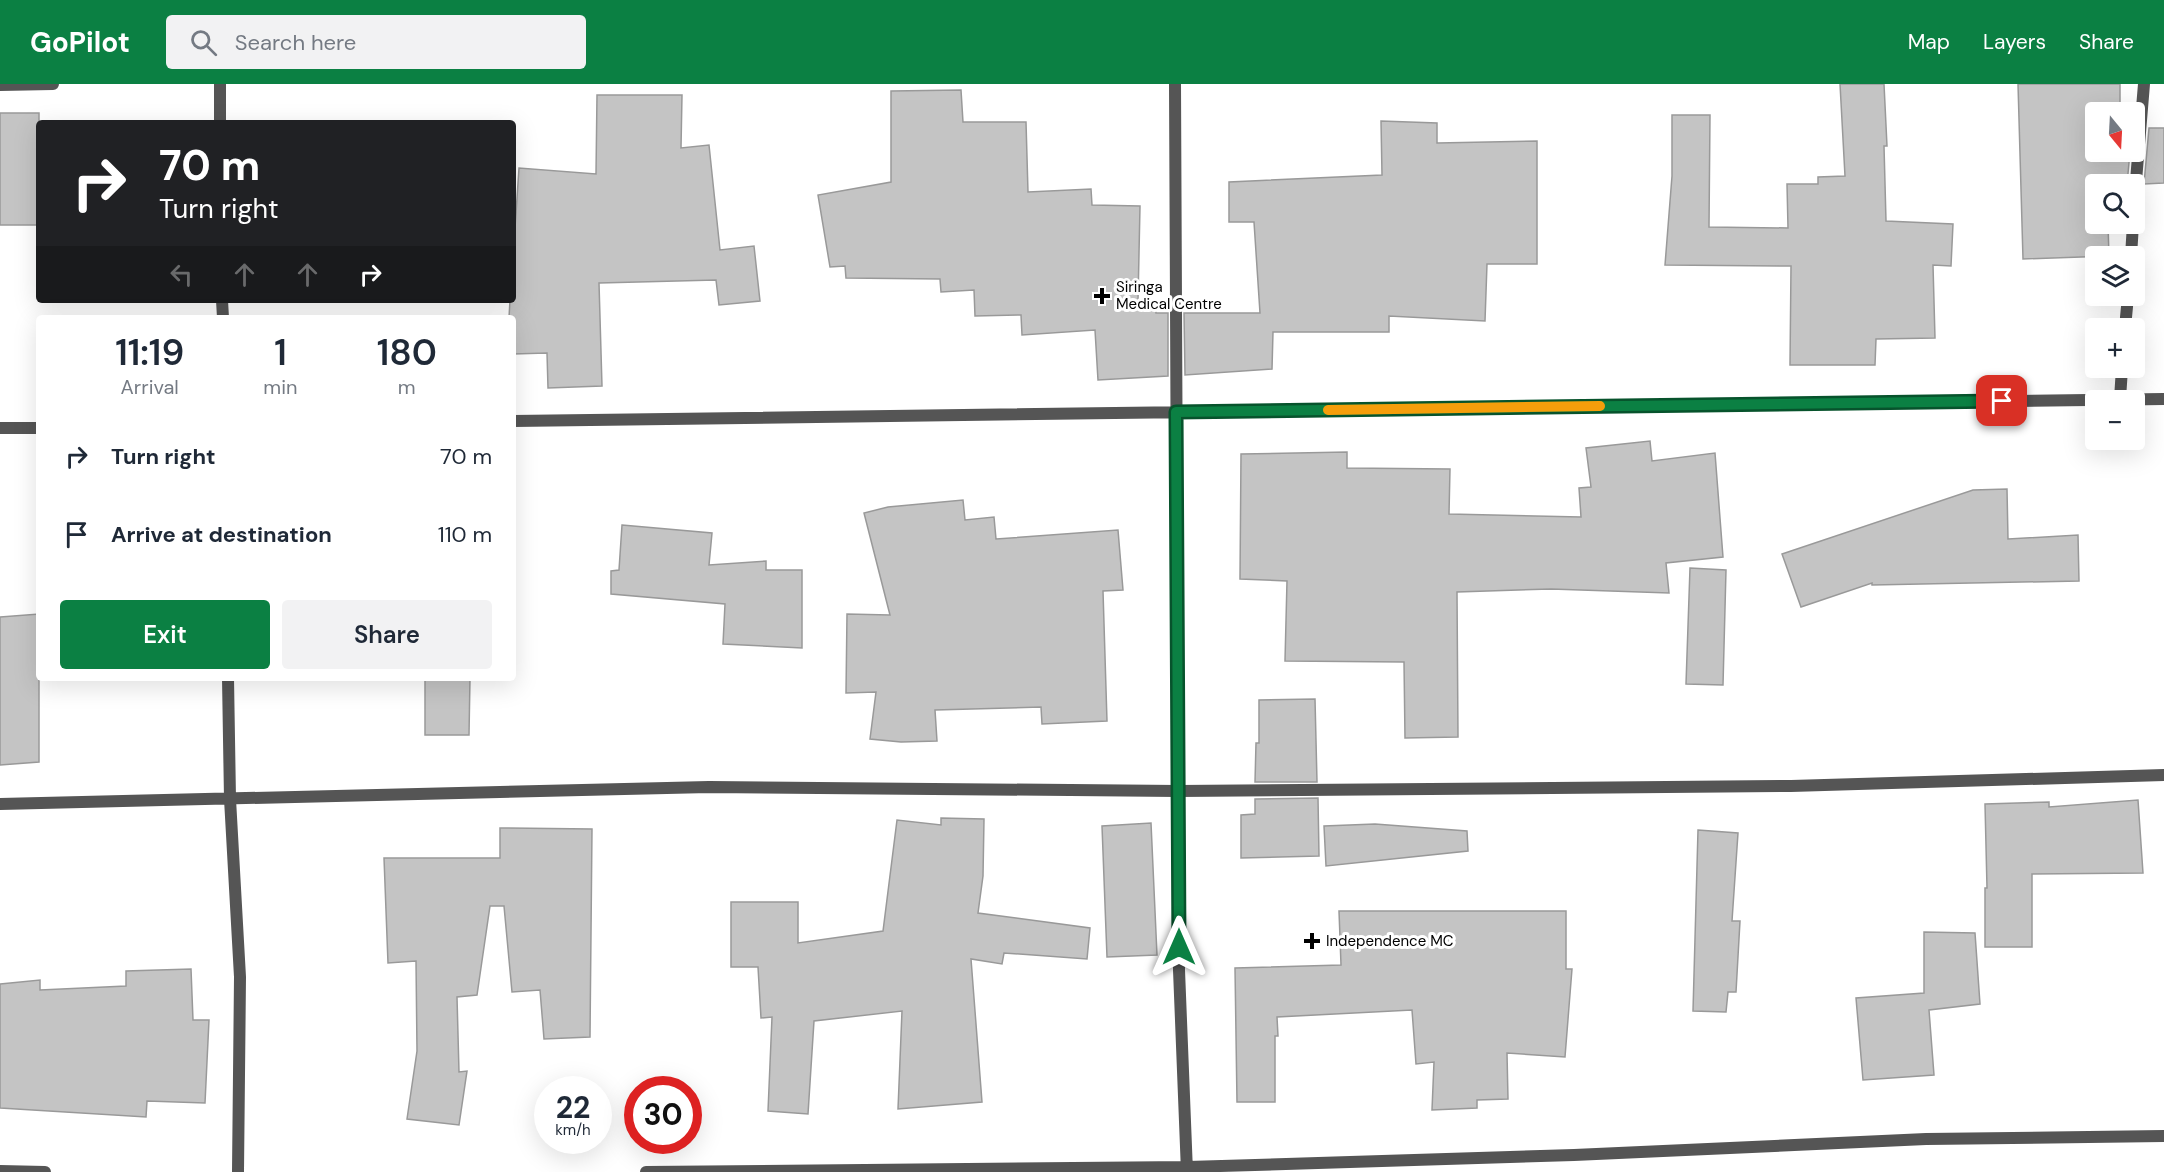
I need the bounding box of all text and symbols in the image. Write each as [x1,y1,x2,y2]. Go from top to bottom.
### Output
search box [166,15,586,69]
text: GoPilot [30,24,130,61]
icon: search [187,26,220,59]
text: Search here [235,28,356,57]
text: Map [1908,28,1950,56]
text: Layers [1983,28,2046,56]
text: Share [2079,28,2134,56]
north arrow [2085,102,2145,162]
map controls [2085,102,2145,450]
text: 70 m [159,138,260,193]
icon: right [60,144,138,222]
button: search [2085,174,2145,234]
text: Turn right [159,191,279,226]
button: layers [2085,246,2145,306]
icon: left [165,258,198,291]
icon: ahead [228,258,261,291]
icon: ahead [291,258,324,291]
icon: right [354,258,387,291]
place label: Siringa Medical Centre [1116,277,1222,314]
marker: Siringa Medical Centre [1093,287,1111,305]
button: + [2085,318,2145,378]
text: 11:19 [115,329,184,376]
text: 1 [274,329,287,376]
text: 180 [377,329,437,376]
text: Arrival [121,374,179,400]
text: min [263,374,297,400]
text: m [398,374,416,400]
pin [1976,375,2027,426]
icon: arrive [1985,384,2018,417]
button: − [2085,390,2145,450]
icon: right [60,440,93,473]
text: Turn right [111,442,216,471]
text: 70 m [440,442,492,471]
icon: arrive [60,518,93,551]
text: Arrive at destination [111,520,332,549]
text: 110 m [438,520,492,549]
button: Exit [60,600,270,669]
button: Share [282,600,492,669]
position arrow [1147,915,1211,979]
place label: Independence MC [1326,931,1454,951]
marker: Independence MC [1303,932,1321,950]
speed limit sign: 30 [624,1076,702,1154]
text: 22 [556,1088,590,1127]
text: km/h [555,1120,591,1140]

